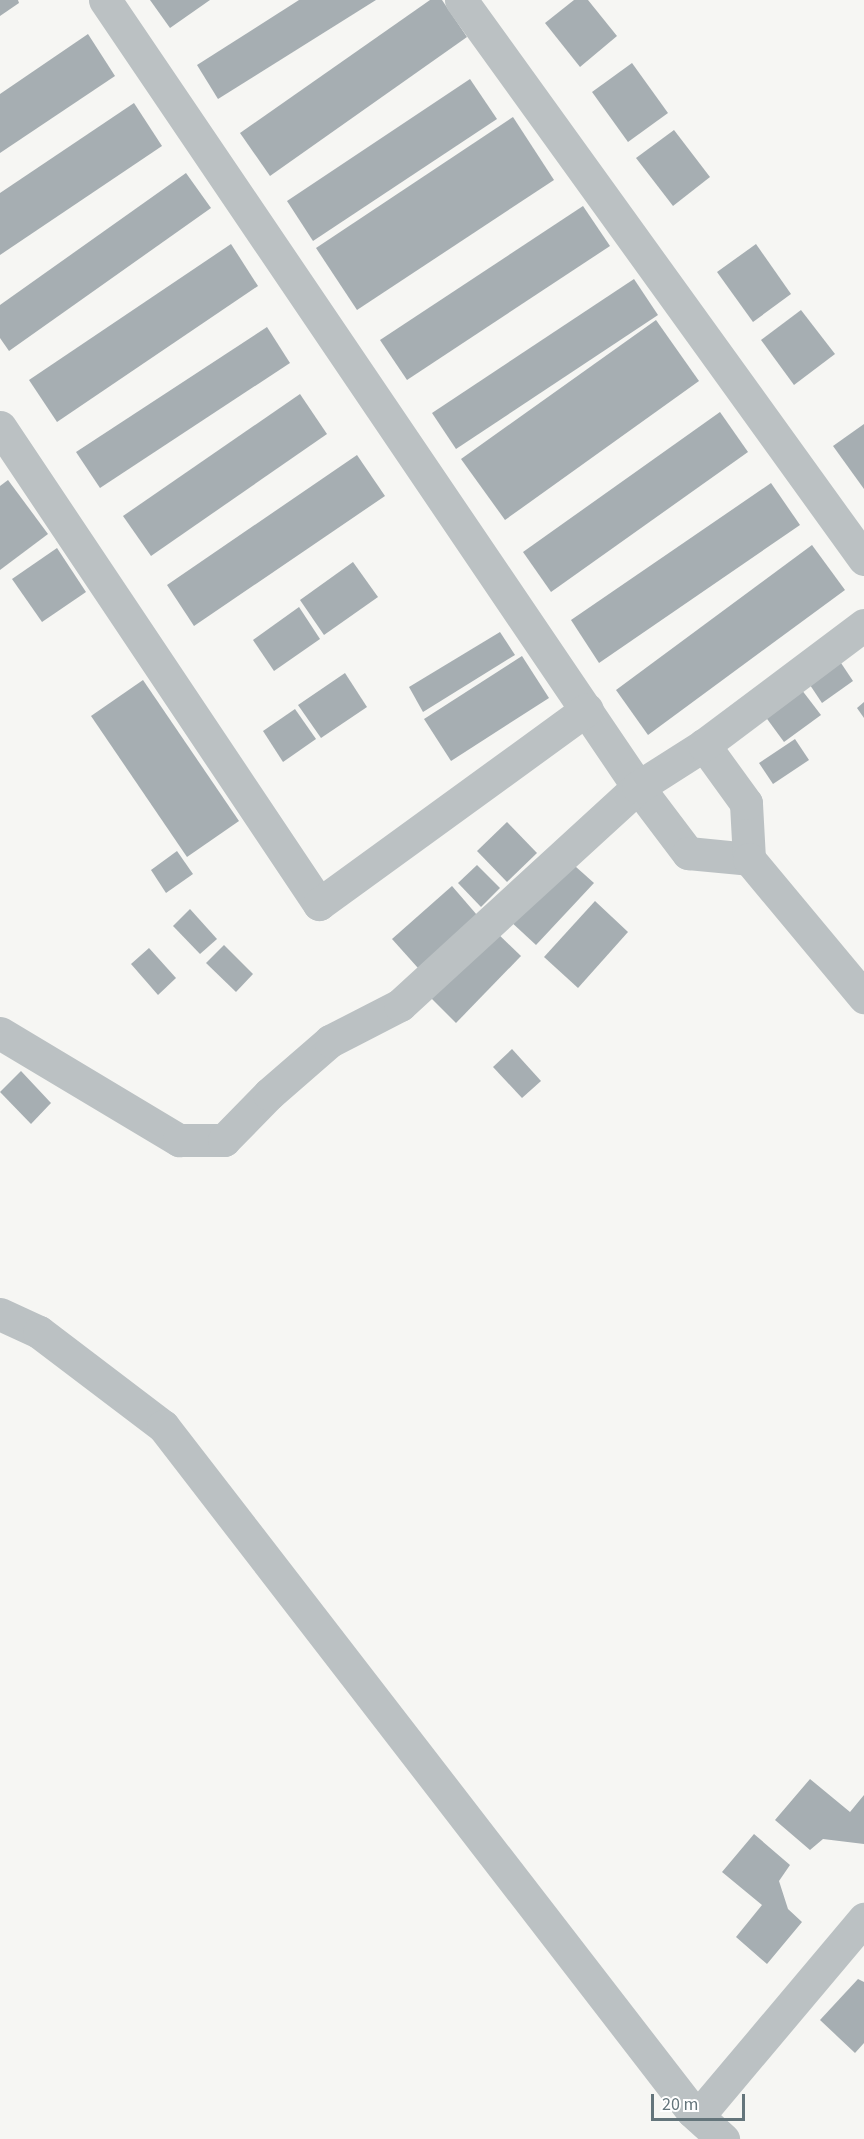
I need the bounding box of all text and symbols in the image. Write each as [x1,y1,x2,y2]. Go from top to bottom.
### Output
scale bar [654,2082,748,2120]
text: 20 m [662,2092,698,2117]

